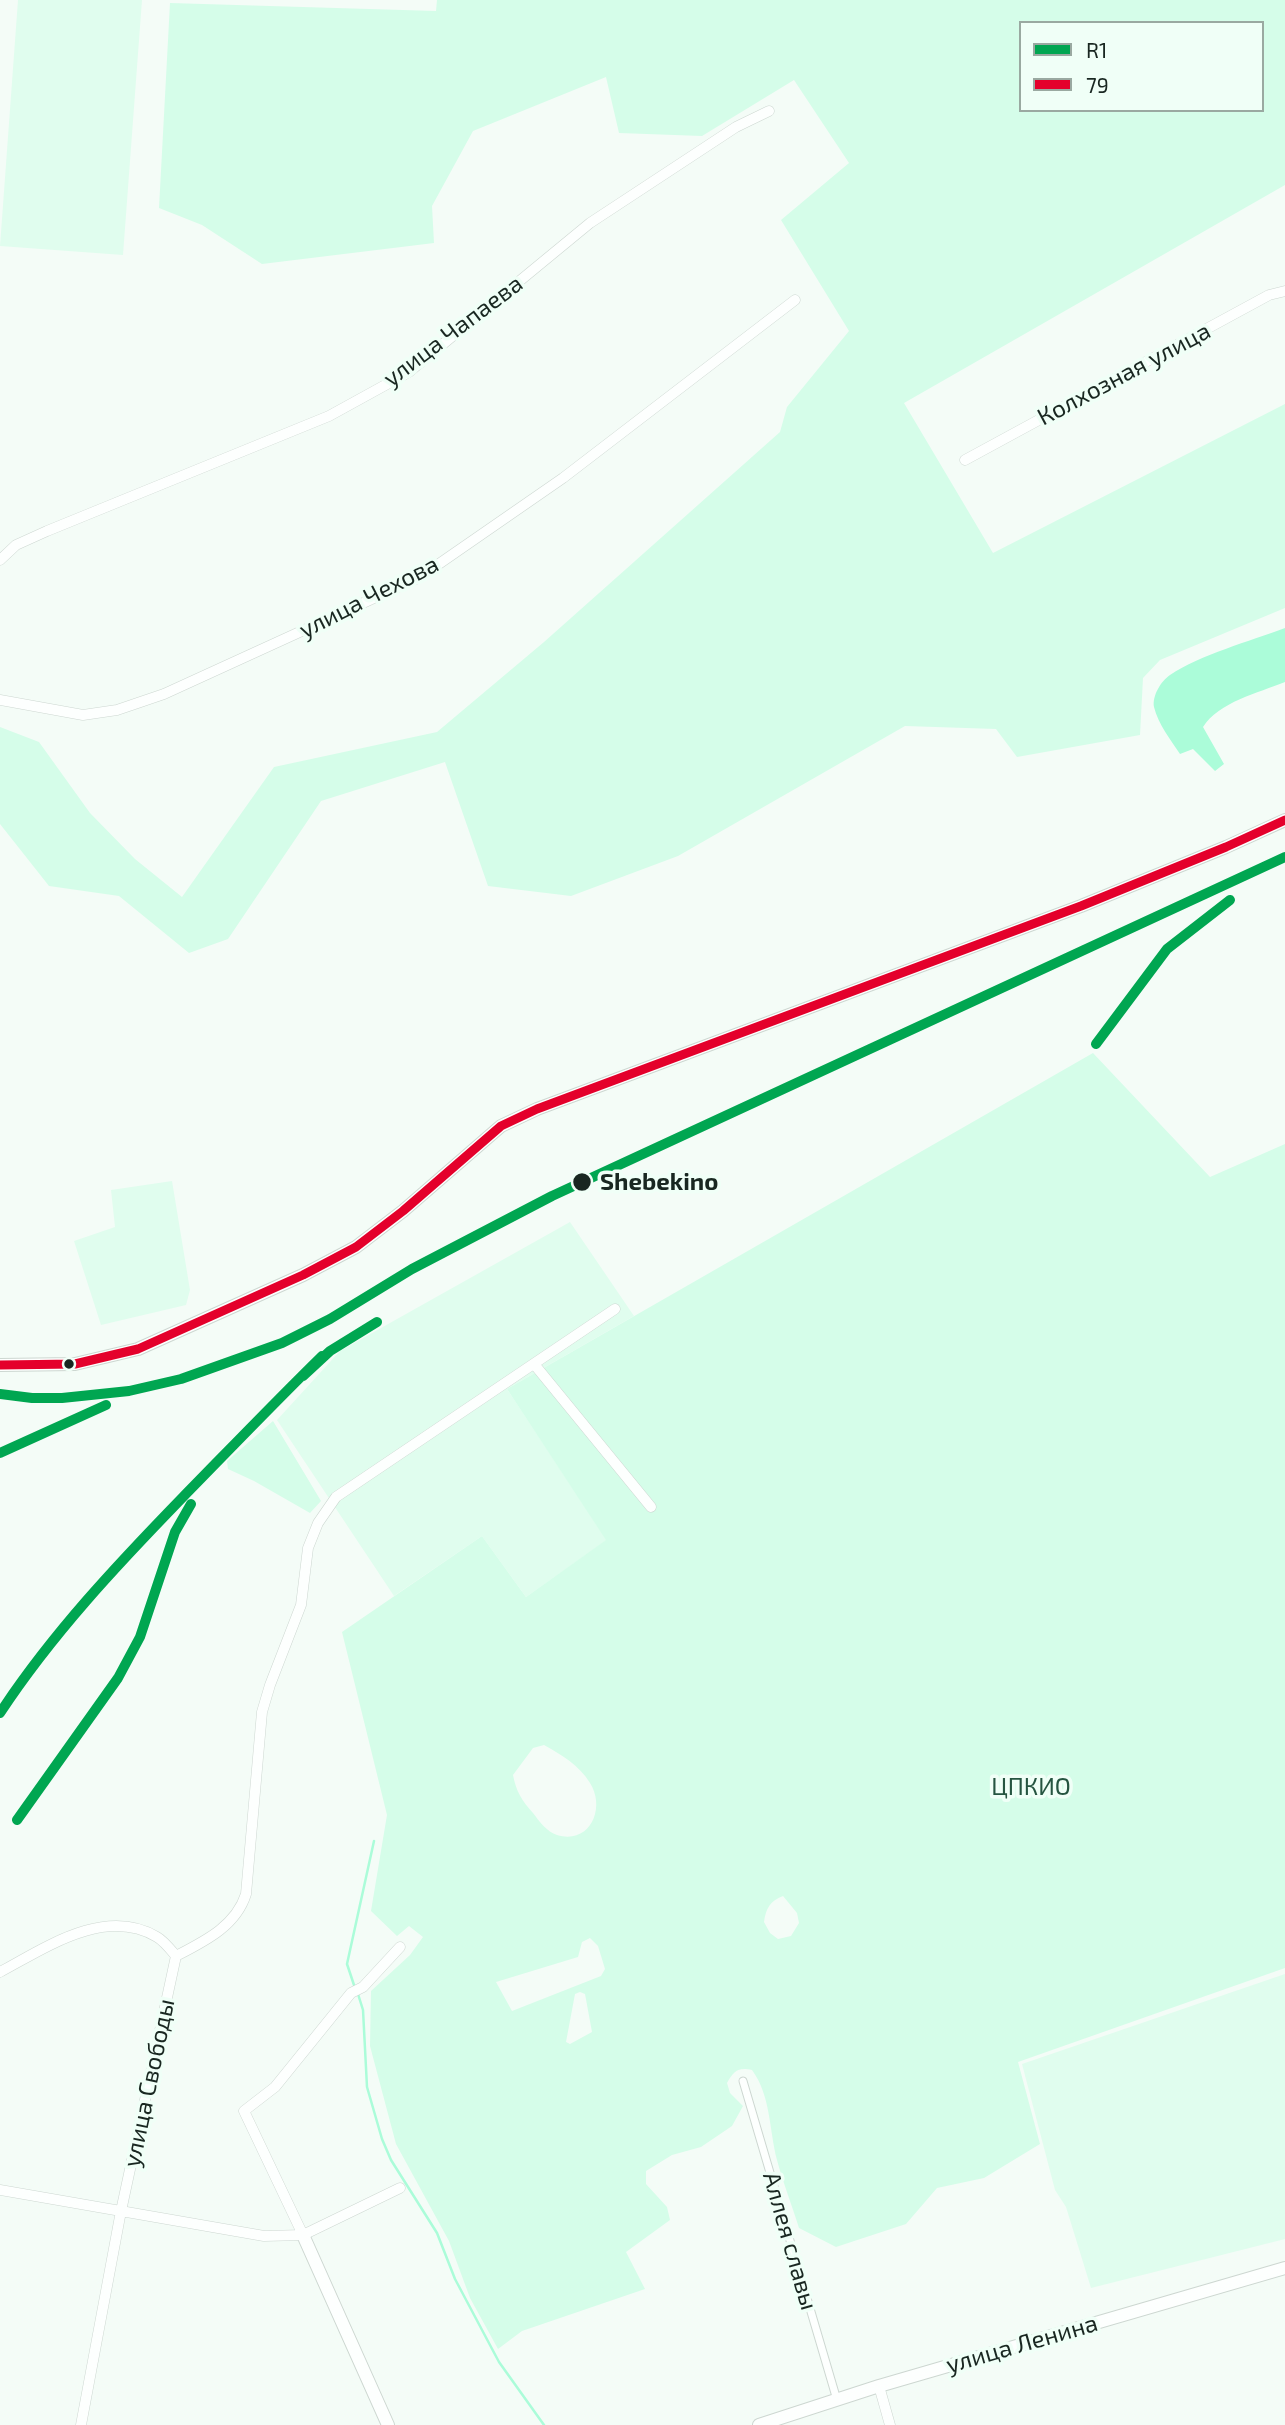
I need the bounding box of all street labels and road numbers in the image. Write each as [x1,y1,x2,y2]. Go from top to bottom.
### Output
street label: улица Чапаева [378,269,528,393]
street label: Колхозная улица [1033,316,1215,432]
street label: улица Чехова [294,550,444,644]
street label: улица Свободы [117,1996,181,2170]
street label: Аллея славы [757,2169,823,2313]
street label: улица Ленина [943,2309,1101,2379]

